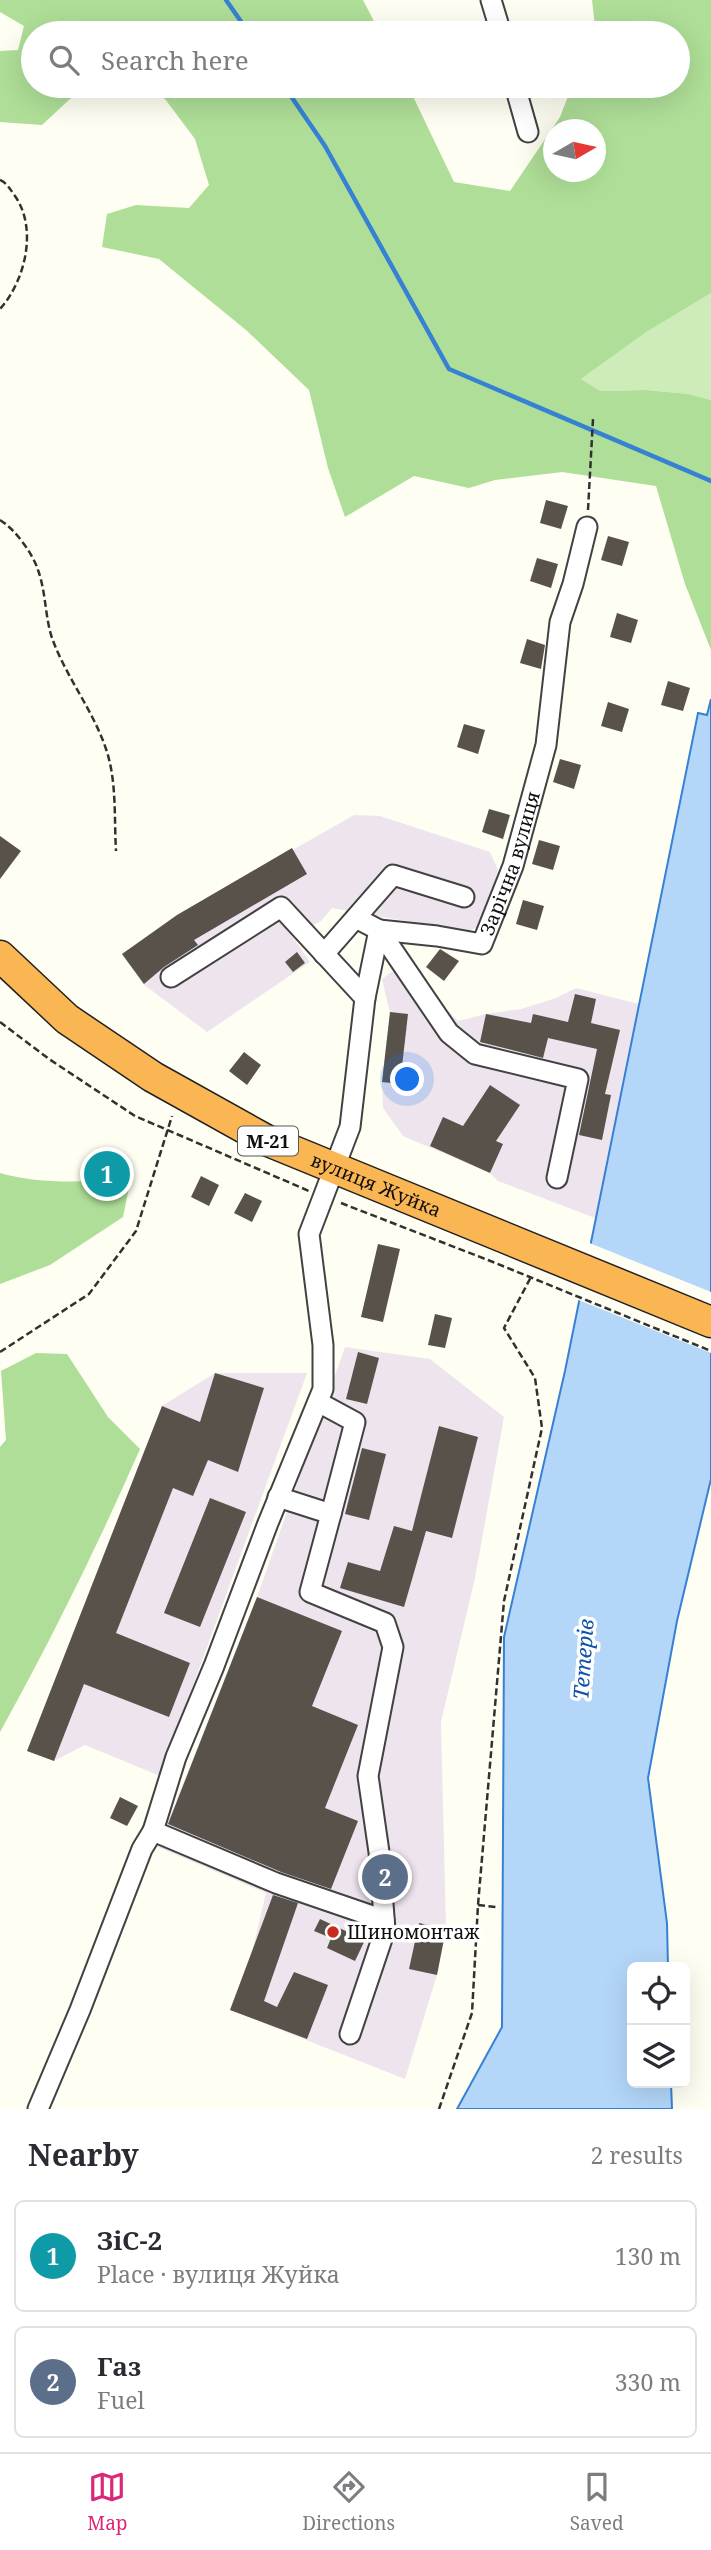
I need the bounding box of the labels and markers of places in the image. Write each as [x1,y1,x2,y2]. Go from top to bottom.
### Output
pin: 1 [84,1148,130,1200]
pin: 2 [362,1851,408,1903]
place label: Шиномонтаж [347,1919,480,1945]
marker: Шиномонтаж [325,1924,341,1940]

